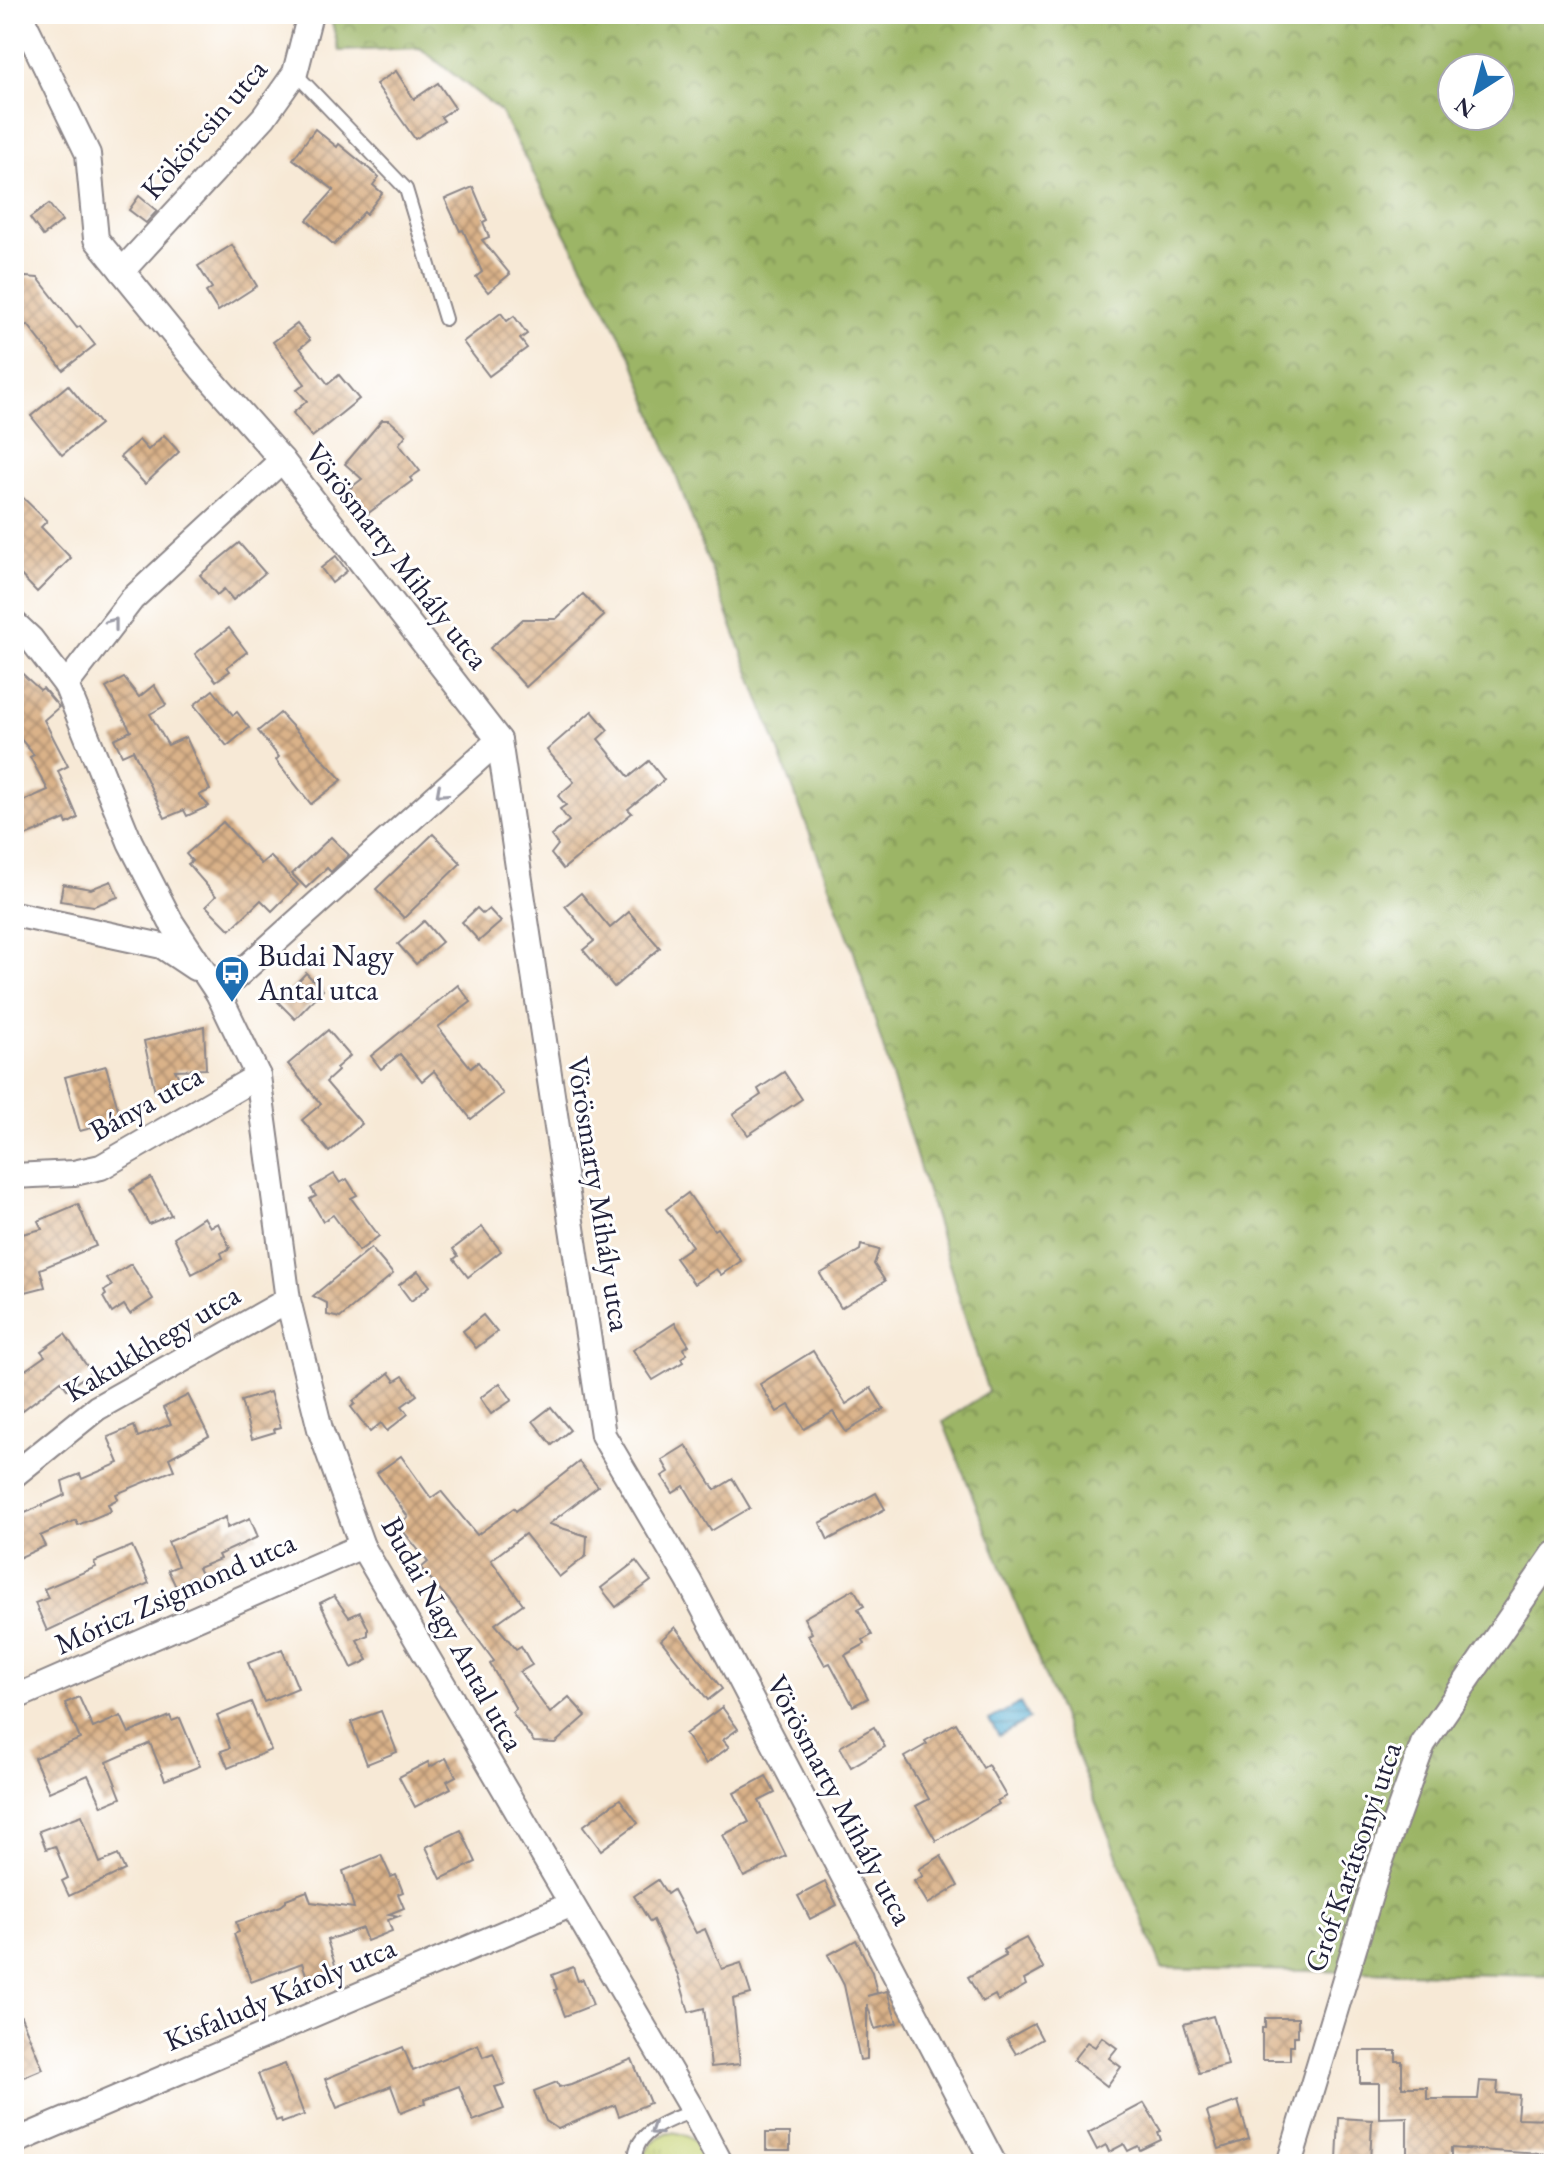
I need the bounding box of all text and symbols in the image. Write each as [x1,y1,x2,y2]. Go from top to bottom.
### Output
street label: Kökörcsin utca [132,50,275,207]
north arrow [1436,52,1516,132]
text: N [1449,91,1480,125]
street label: Vörösmarty Mihály utca [297,434,498,677]
one-way arrow [104,617,118,632]
one-way arrow [435,783,450,797]
place label: Budai Nagy Antal utca [257,936,395,1009]
bus stop icon: Budai Nagy Antal utca [213,954,251,1004]
street label: Vörösmarty Mihály utca [559,1054,640,1334]
street label: Bánya utca [82,1055,209,1150]
street label: Kakukkhegy utca [57,1275,247,1410]
street label: Budai Nagy Antal utca [373,1510,534,1758]
street label: Móricz Zsigmond utca [48,1522,301,1663]
street label: Vörösmarty Mihály utca [758,1668,923,1931]
street label: Gróf Karátsonyi utca [1295,1737,1410,1977]
street label: Kisfaludy Károly utca [158,1927,401,2060]
one-way arrow [649,2120,663,2135]

